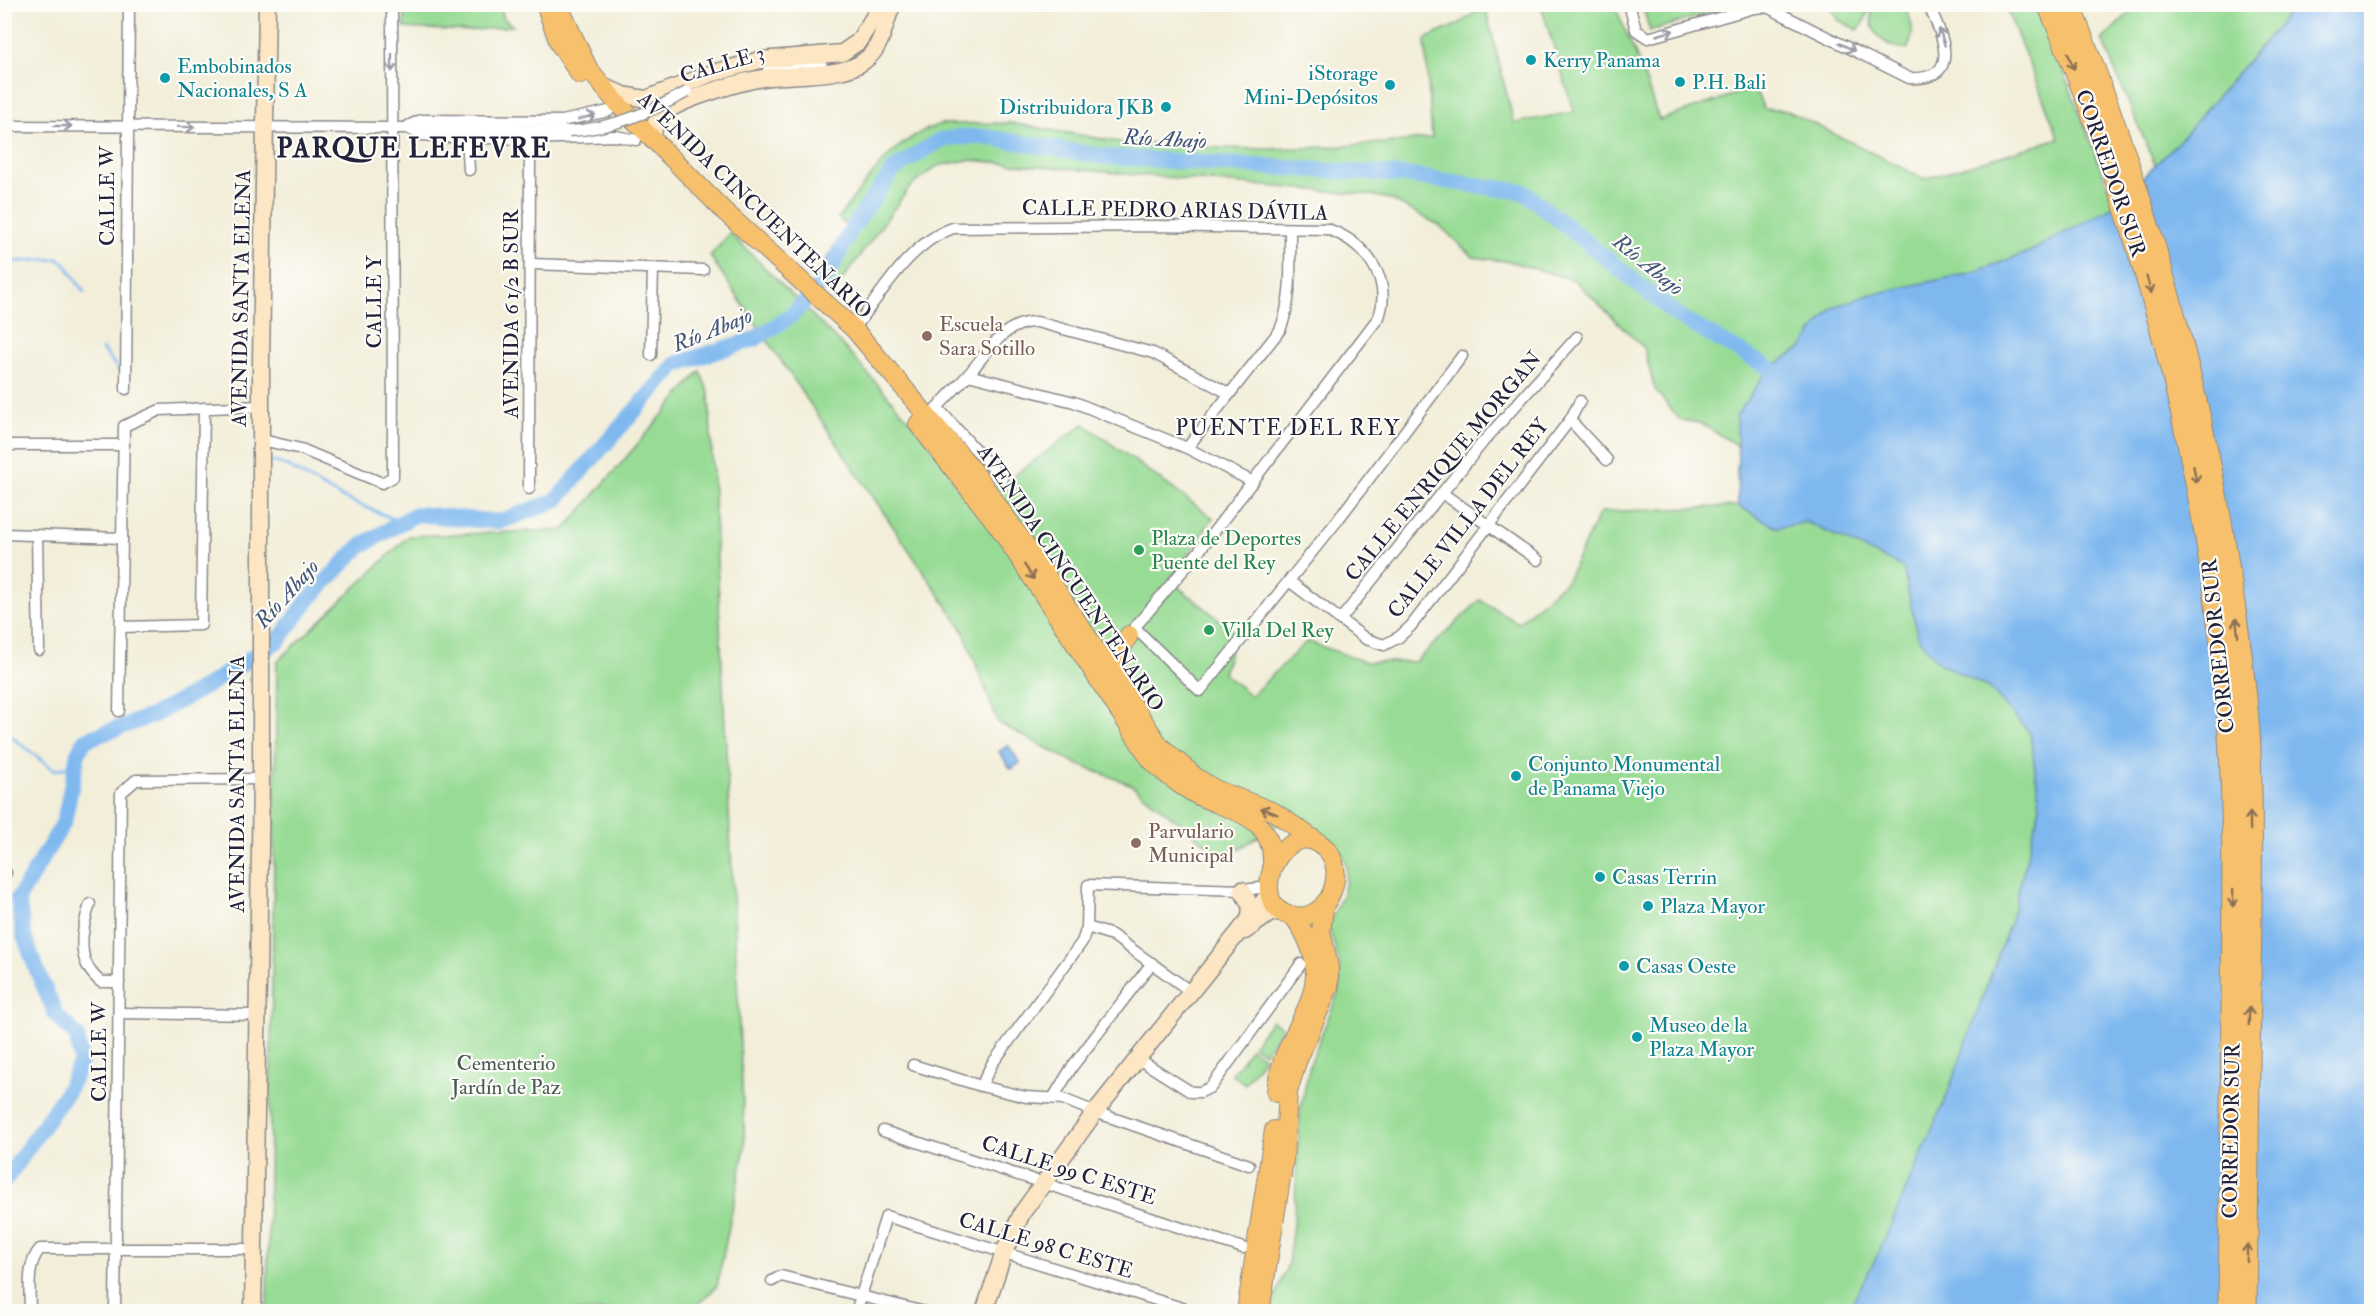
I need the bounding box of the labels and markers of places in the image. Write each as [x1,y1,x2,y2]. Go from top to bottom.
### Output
place label: Kerry Panama [1543,47,1661,74]
place label: Embobinados Nacionales, S A [177,53,308,104]
marker: Kerry Panama [1524,53,1538,67]
place label: iStorage Mini-Depósitos [1243,60,1378,111]
place label: P.H. Bali [1692,69,1767,96]
marker: Embobinados Nacionales, S A [158,71,172,85]
marker: P.H. Bali [1673,75,1687,89]
marker: iStorage Mini-Depósitos [1383,78,1397,92]
place label: Distribuidora JKB [999,94,1154,121]
marker: Distribuidora JKB [1159,100,1173,114]
place label: Escuela Sara Sotillo [939,311,1035,362]
marker: Escuela Sara Sotillo [920,329,934,343]
place label: Plaza de Deportes Puente del Rey [1151,525,1301,576]
marker: Plaza de Deportes Puente del Rey [1132,543,1146,557]
place label: Villa Del Rey [1221,617,1335,644]
marker: Villa Del Rey [1202,623,1216,637]
place label: Conjunto Monumental de Panama Viejo [1528,751,1721,802]
marker: Conjunto Monumental de Panama Viejo [1509,769,1523,783]
place label: Parvulario Municipal [1148,818,1234,869]
marker: Parvulario Municipal [1129,836,1143,850]
place label: Casas Terrin [1612,864,1717,891]
marker: Casas Terrin [1593,870,1607,884]
place label: Plaza Mayor [1660,893,1765,920]
marker: Plaza Mayor [1641,899,1655,913]
place label: Casas Oeste [1636,953,1736,980]
marker: Casas Oeste [1617,959,1631,973]
place label: Museo de la Plaza Mayor [1649,1012,1754,1063]
marker: Museo de la Plaza Mayor [1630,1030,1644,1044]

